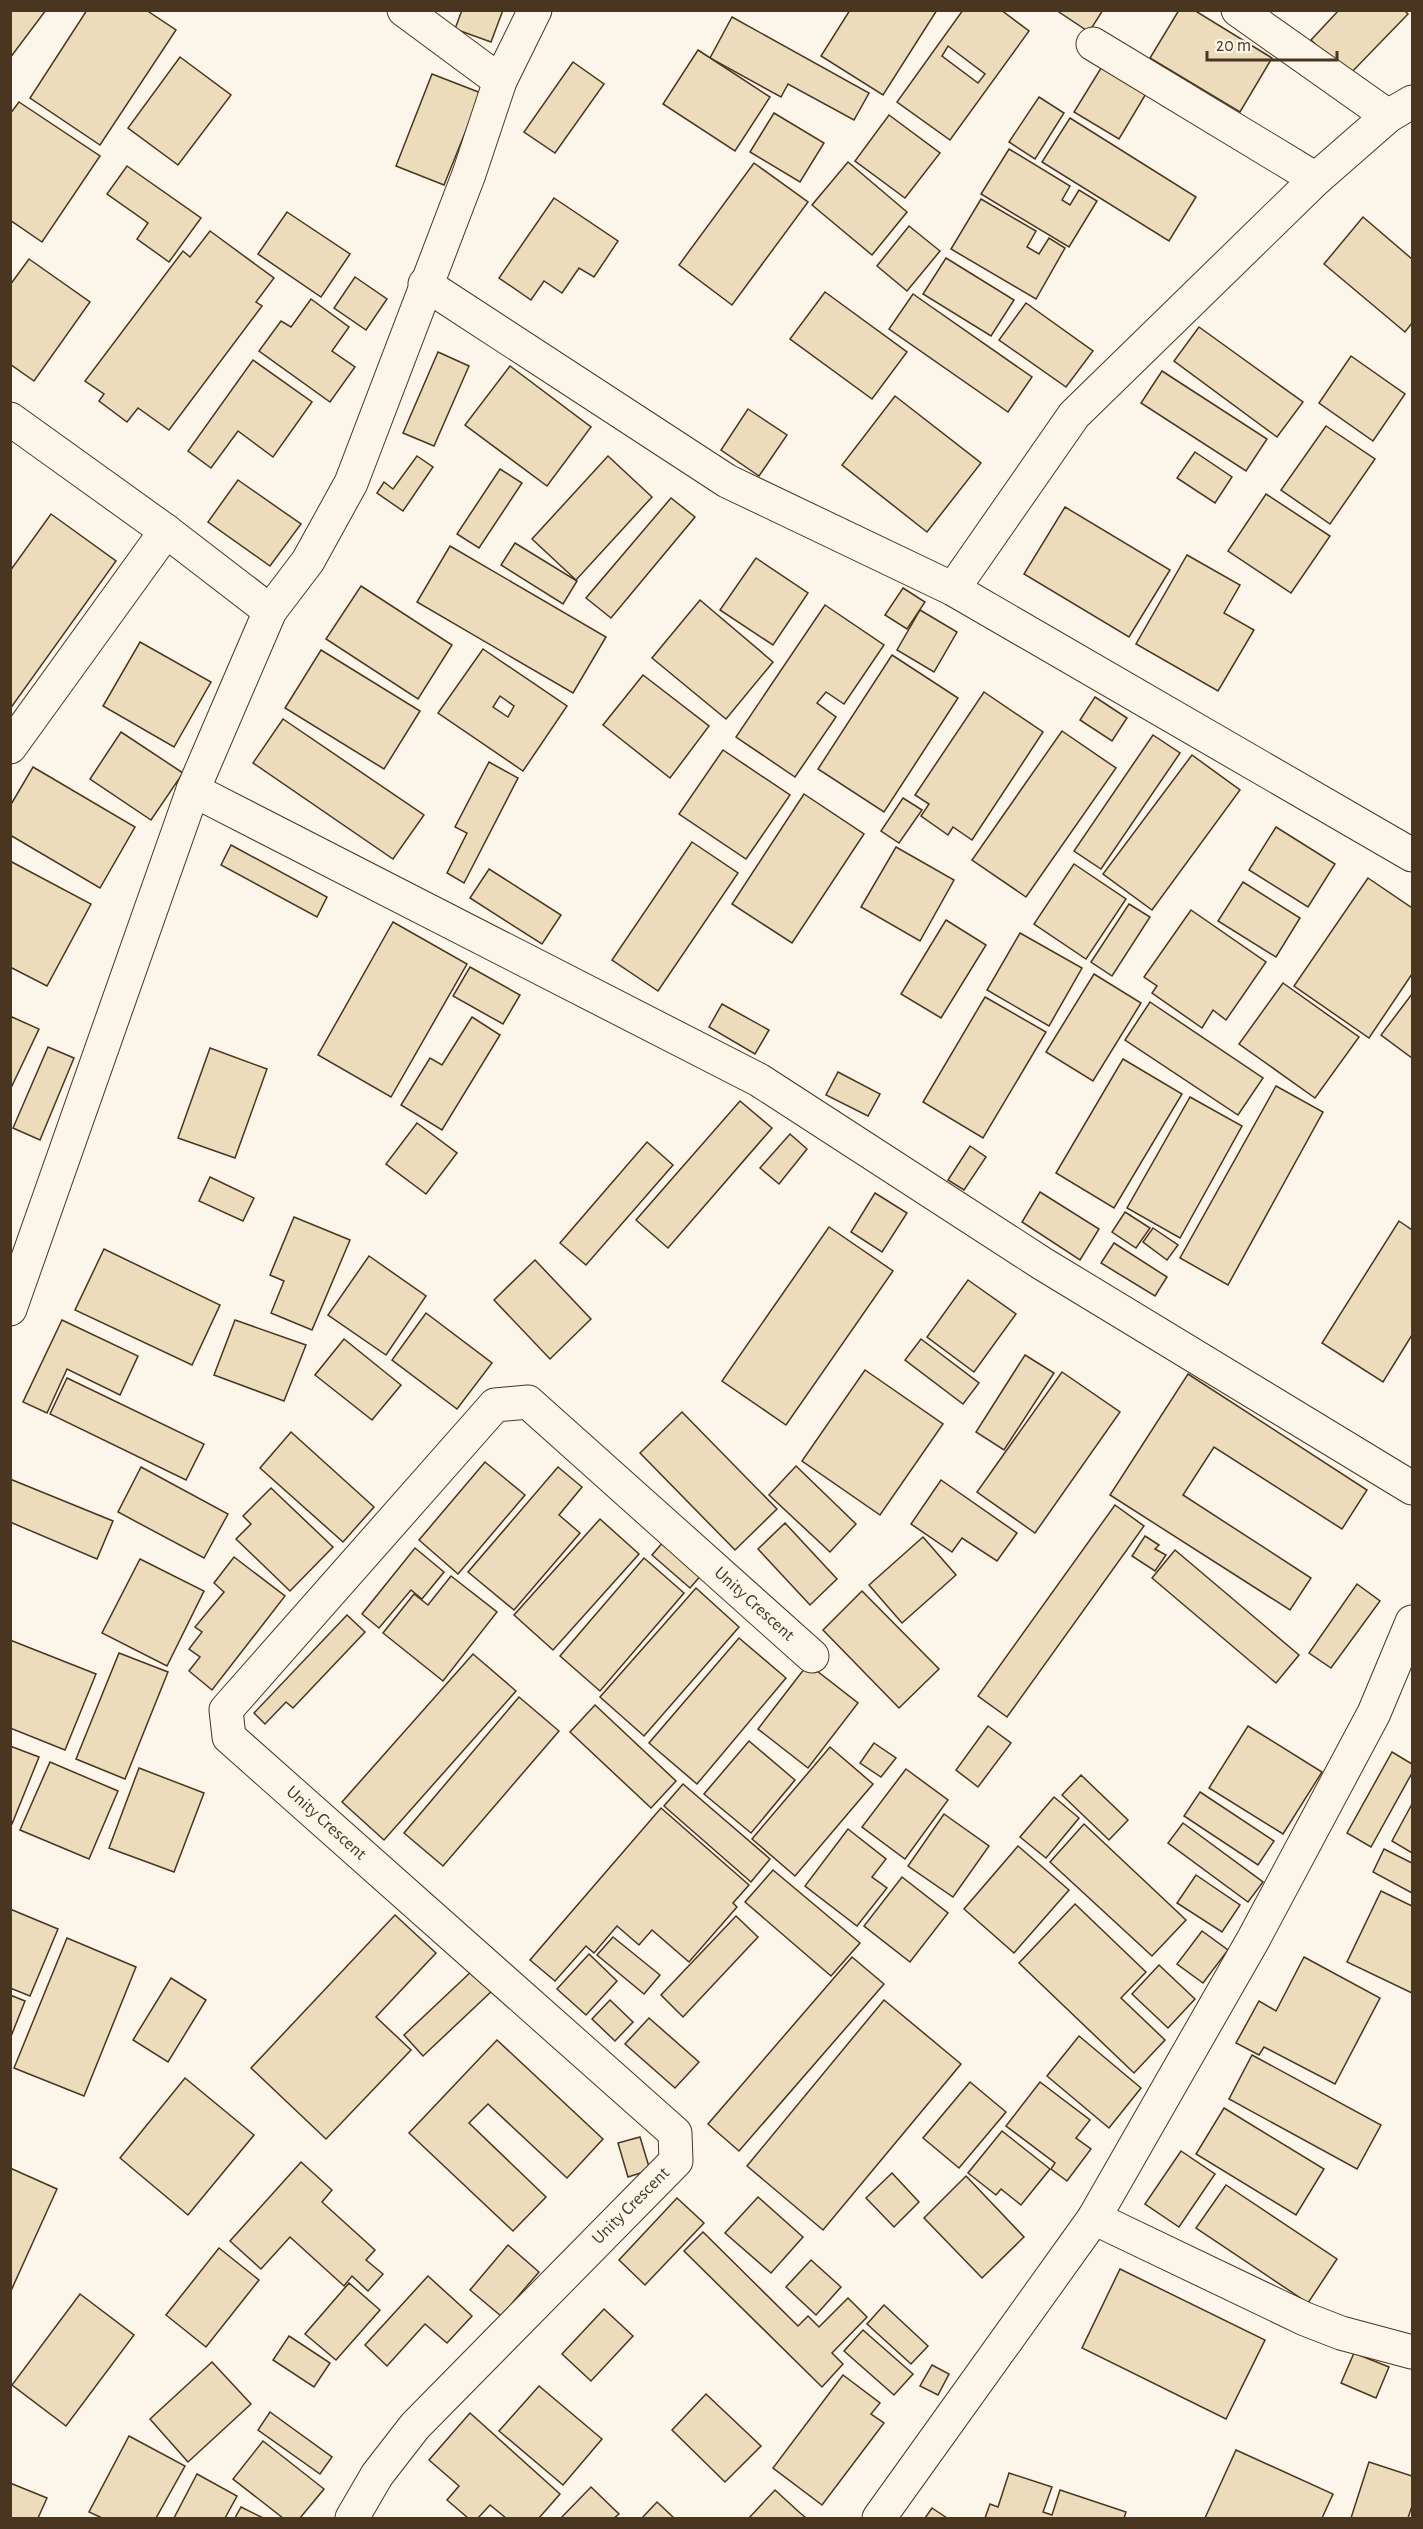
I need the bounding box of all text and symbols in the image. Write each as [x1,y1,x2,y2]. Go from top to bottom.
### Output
scale bar [1207,24,1338,62]
text: 20 m [1216,37,1251,55]
street label: Unity Crescent [710,1564,798,1645]
street label: Unity Crescent [282,1783,370,1864]
street label: Unity Crescent [589,2164,673,2248]

